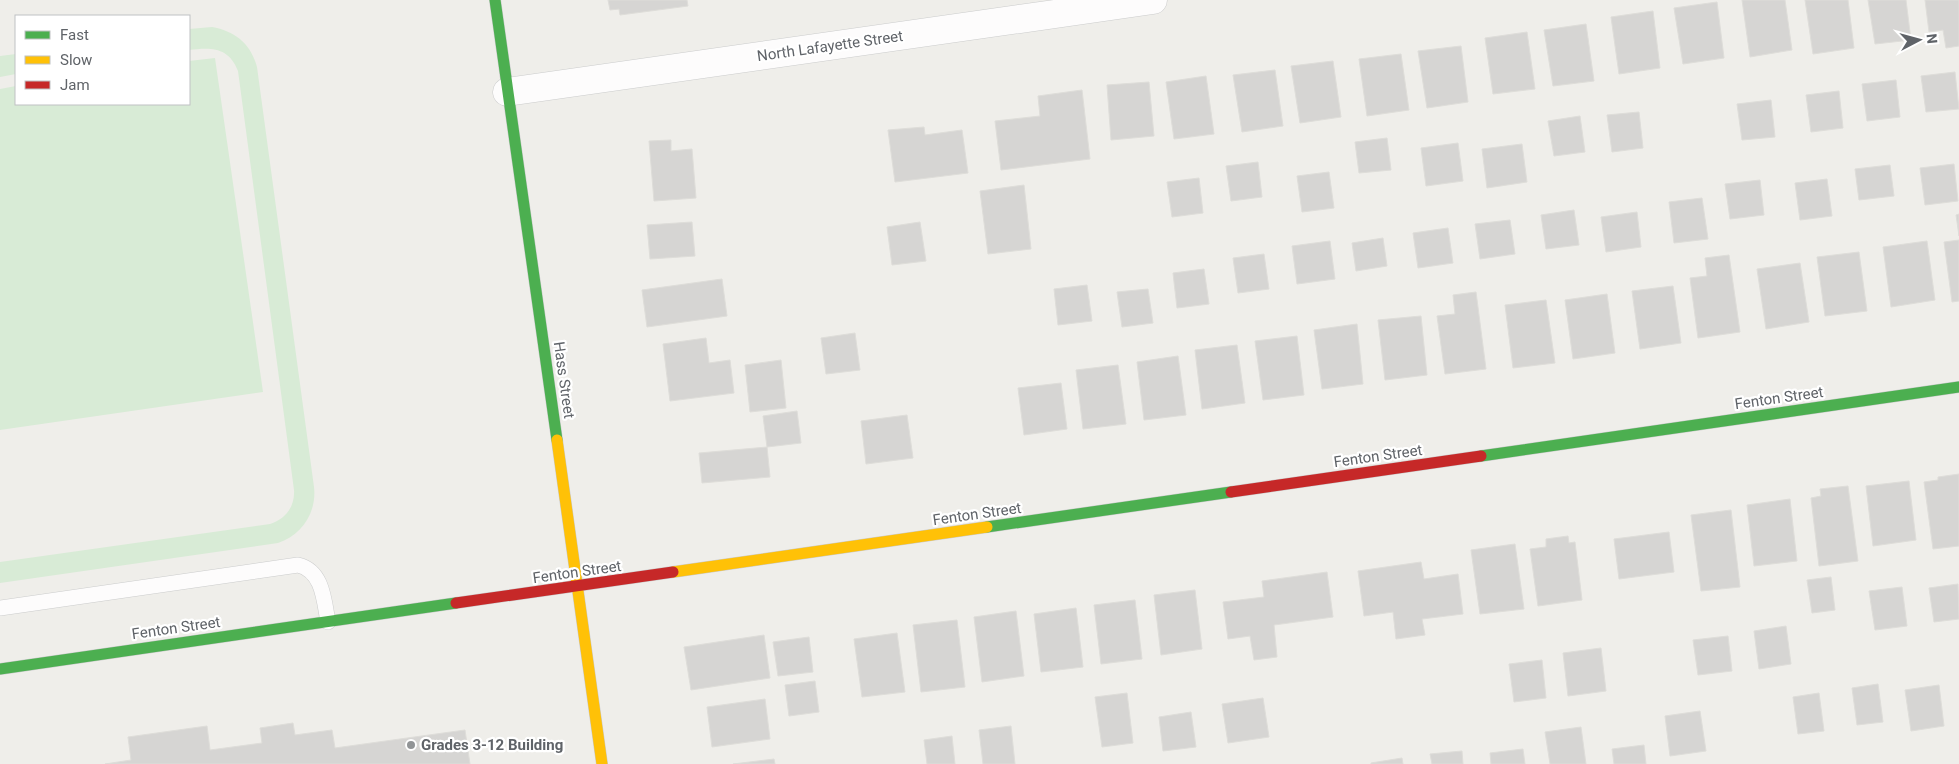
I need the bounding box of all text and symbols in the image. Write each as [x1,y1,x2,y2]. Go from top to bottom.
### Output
legend [15,15,190,105]
north arrow [1894,15,1944,65]
text: Fast [60,26,89,44]
street label: North Lafayette Street [756,27,904,65]
text: N [1923,33,1940,44]
text: Slow [60,51,92,69]
text: Jam [60,76,90,94]
street label: Hass Street [550,340,578,420]
street label: Fenton Street [1734,383,1825,413]
street label: Fenton Street [1333,441,1424,471]
street label: Fenton Street [932,499,1023,529]
street label: Fenton Street [532,557,623,587]
street label: Fenton Street [131,613,222,643]
place label: Grades 3-12 Building [421,736,563,754]
marker: Grades 3-12 Building [405,739,417,751]

